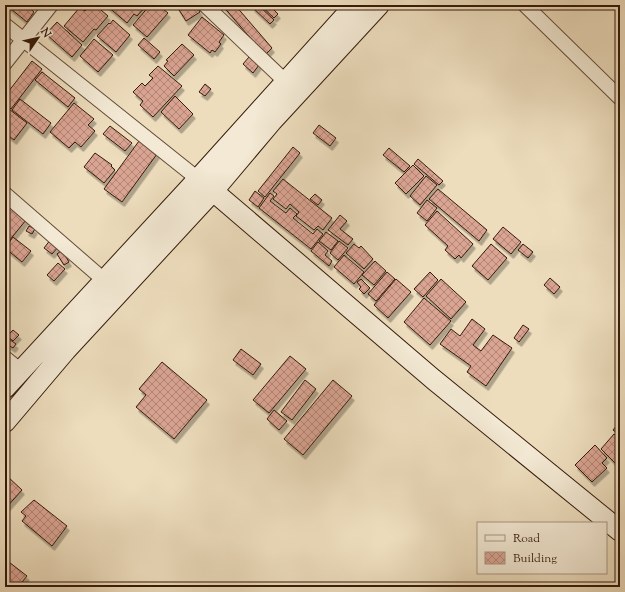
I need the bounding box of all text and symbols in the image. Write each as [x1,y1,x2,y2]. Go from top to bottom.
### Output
north arrow [18,18,58,58]
text: N [36,24,55,41]
legend [477,522,607,574]
text: Road [513,530,540,548]
text: Building [513,550,557,568]

